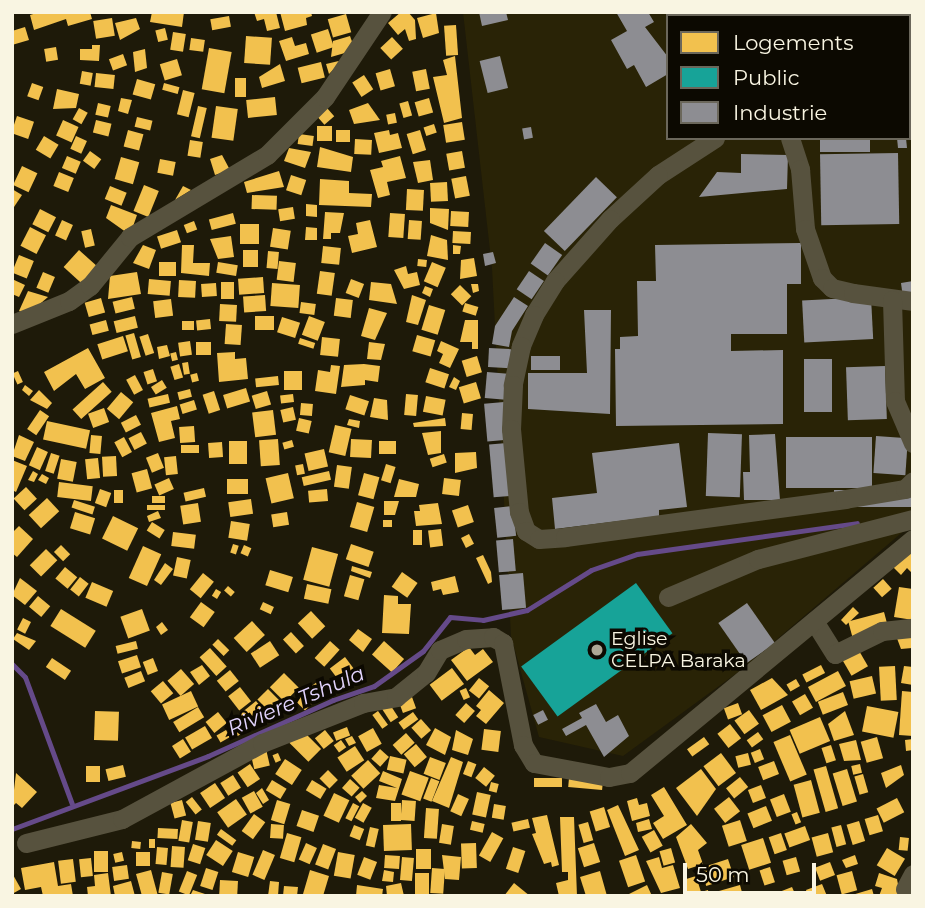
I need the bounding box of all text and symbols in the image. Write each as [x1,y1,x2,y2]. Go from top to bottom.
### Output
legend [666,14,911,140]
text: Logements [733,30,853,55]
text: Public [733,65,800,90]
text: Industrie [733,100,827,125]
place label: Eglise CELPA Baraka [611,628,746,672]
marker: Eglise CELPA Baraka [589,642,605,658]
water label: Riviere Tshula [224,661,368,741]
scale bar [687,848,820,892]
text: 50 m [696,862,750,887]

